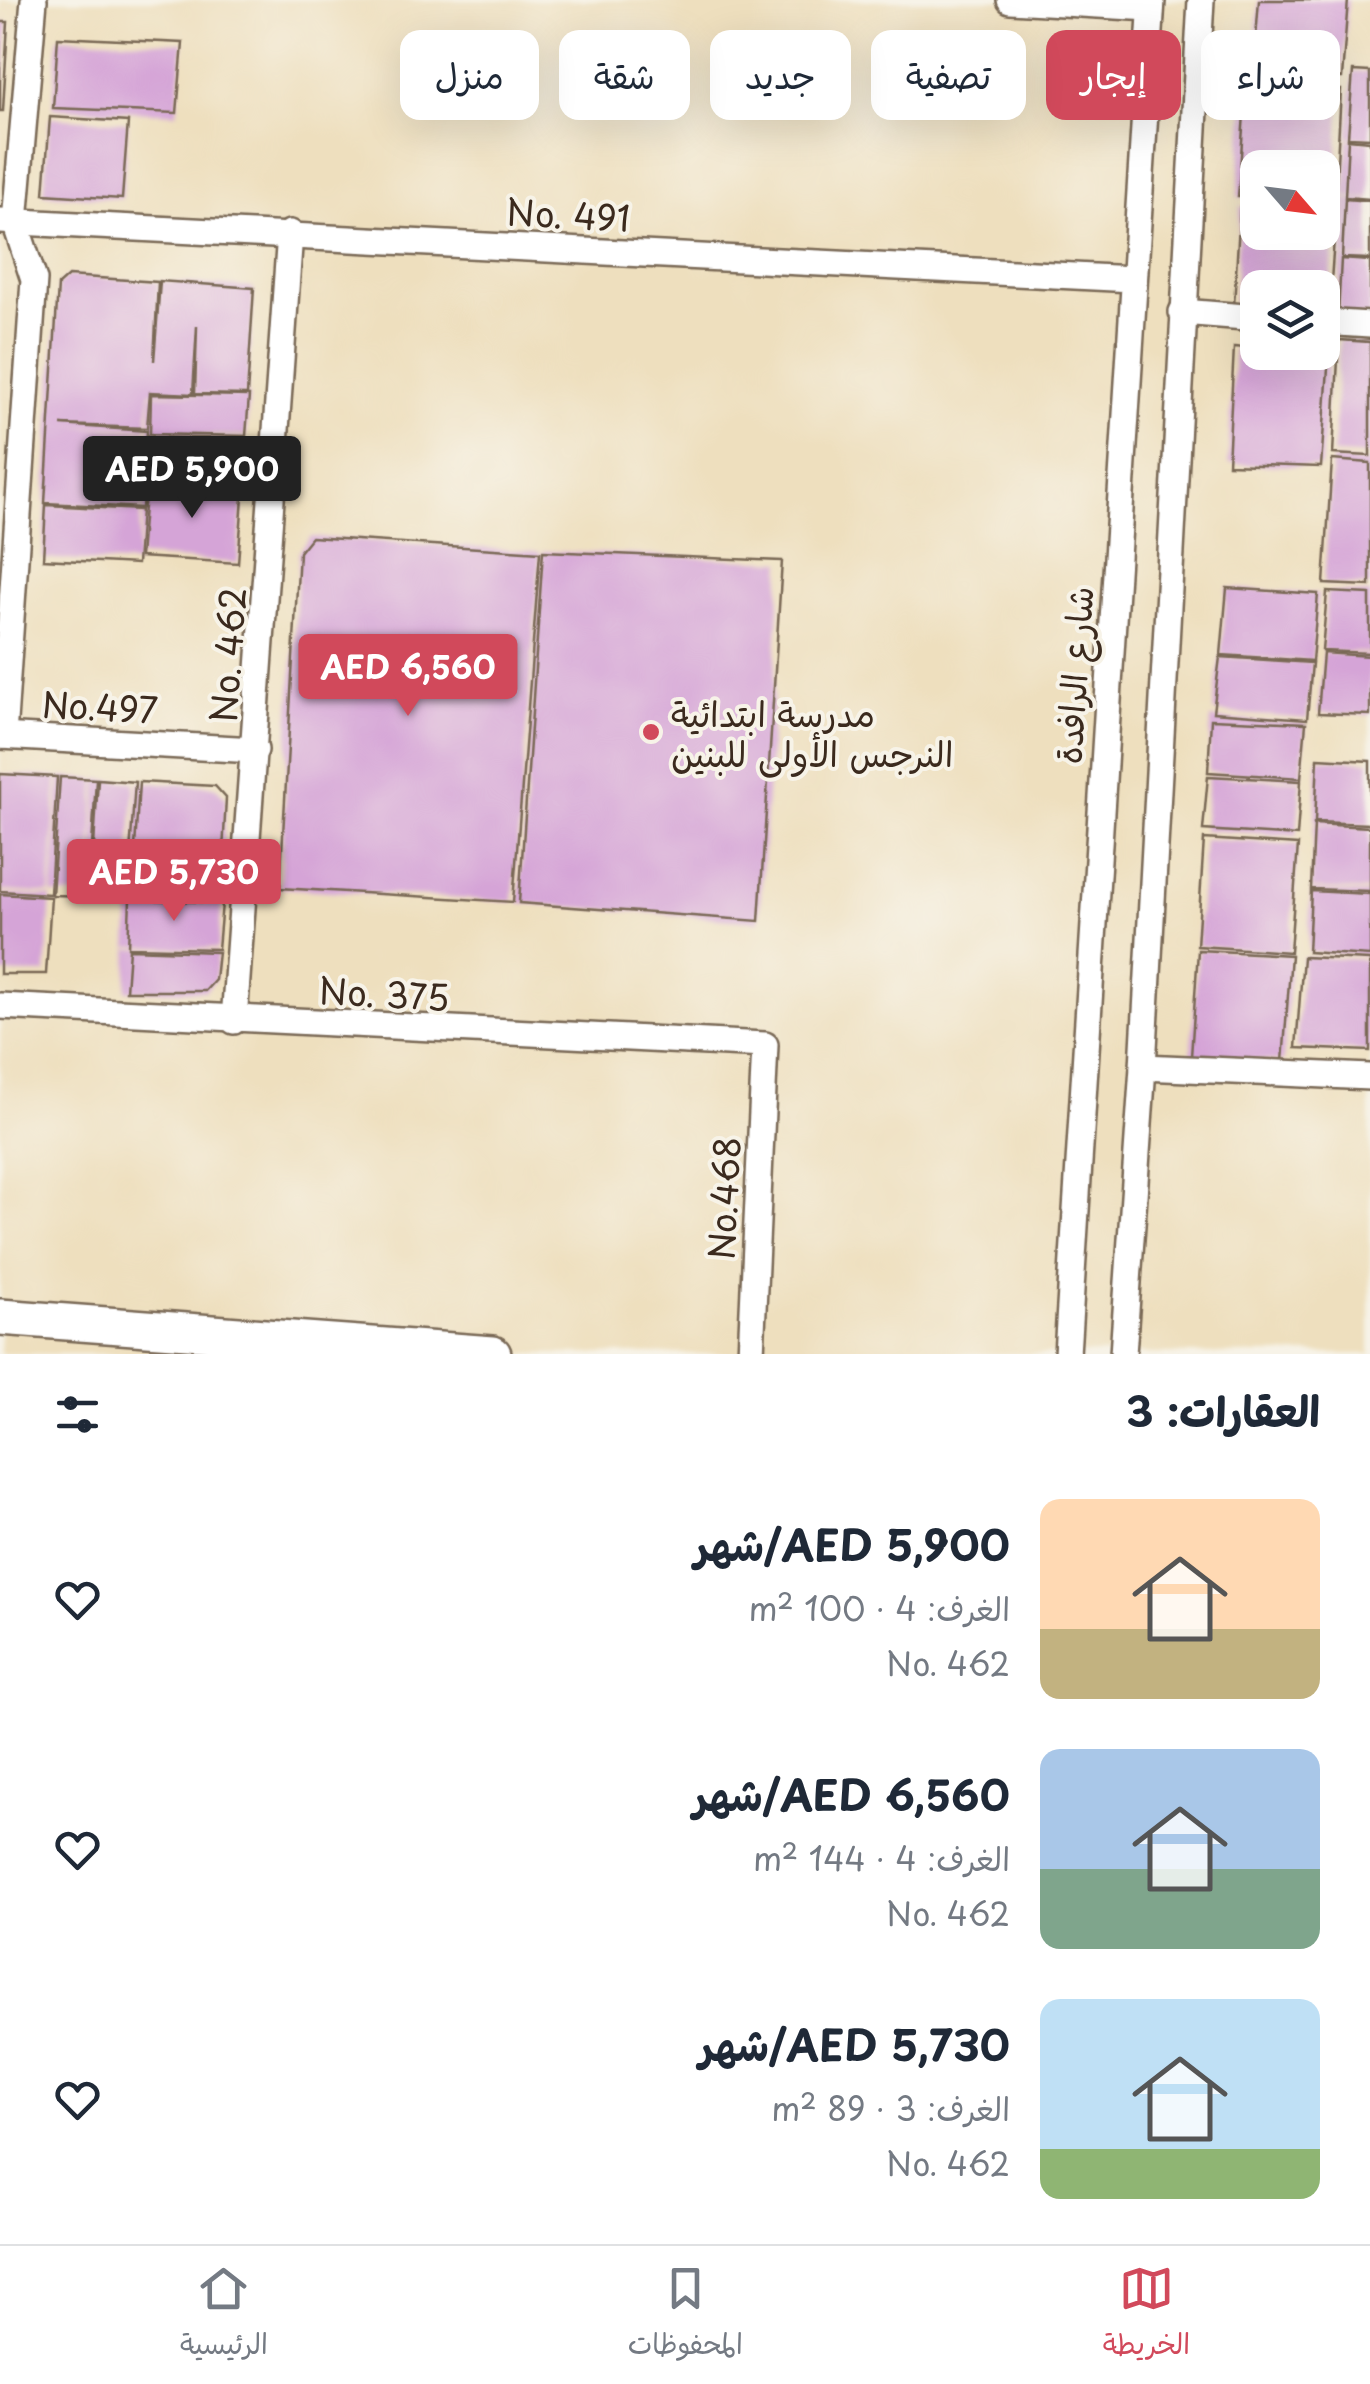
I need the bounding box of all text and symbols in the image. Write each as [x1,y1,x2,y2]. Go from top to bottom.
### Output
chip: منزل [400,30,539,120]
chip: شقة [559,30,690,120]
chip: جديد [710,30,851,120]
chip: تصفية [871,30,1026,120]
chip: إيجار [1046,30,1181,120]
chip: شراء [1201,30,1340,120]
north arrow [1240,150,1340,250]
map controls [1240,150,1340,370]
street label: No. 491 [505,184,631,244]
button: layers [1240,270,1340,370]
pin: AED 5,900 [78,436,306,521]
text: AED 5,900 [105,444,279,492]
street label: شارع الرافدة [1040,584,1107,766]
street label: No. 462 [196,585,258,725]
pin: AED 6,560 [294,634,522,719]
text: AED 6,560 [320,642,496,690]
street label: No.497 [41,676,159,736]
place label: مدرسة ابتدائية النرجس الأولى للبنين [671,686,953,779]
marker: مدرسة ابتدائية النرجس الأولى للبنين [640,721,662,743]
pin: AED 5,730 [60,839,288,924]
text: AED 5,730 [89,847,259,895]
street label: No. 375 [317,963,451,1023]
street label: No.468 [693,1135,753,1261]
text: العقارات: 3 [1126,1378,1320,1441]
icon: filters [50,1387,105,1442]
text: AED 5,900/شهر [694,1512,1010,1575]
icon: home [1120,1539,1240,1659]
icon: heart [50,1572,105,1627]
text: الغرف: 4 · 100 m² [748,1584,1010,1632]
text: No. 462 [886,1639,1010,1687]
text: AED 6,560/شهر [693,1762,1010,1825]
icon: home [1120,1789,1240,1909]
icon: heart [50,1822,105,1877]
text: الغرف: 4 · 144 m² [753,1834,1010,1882]
text: No. 462 [886,1889,1010,1937]
text: AED 5,730/شهر [699,2012,1010,2075]
icon: home [1120,2039,1240,2159]
icon: heart [50,2072,105,2127]
text: الغرف: 3 · 89 m² [771,2084,1010,2132]
text: No. 462 [886,2139,1010,2187]
tab: الرئيسية [180,2261,268,2369]
tab: المحفوظات [628,2261,743,2369]
tab: الخريطة [1103,2261,1190,2369]

